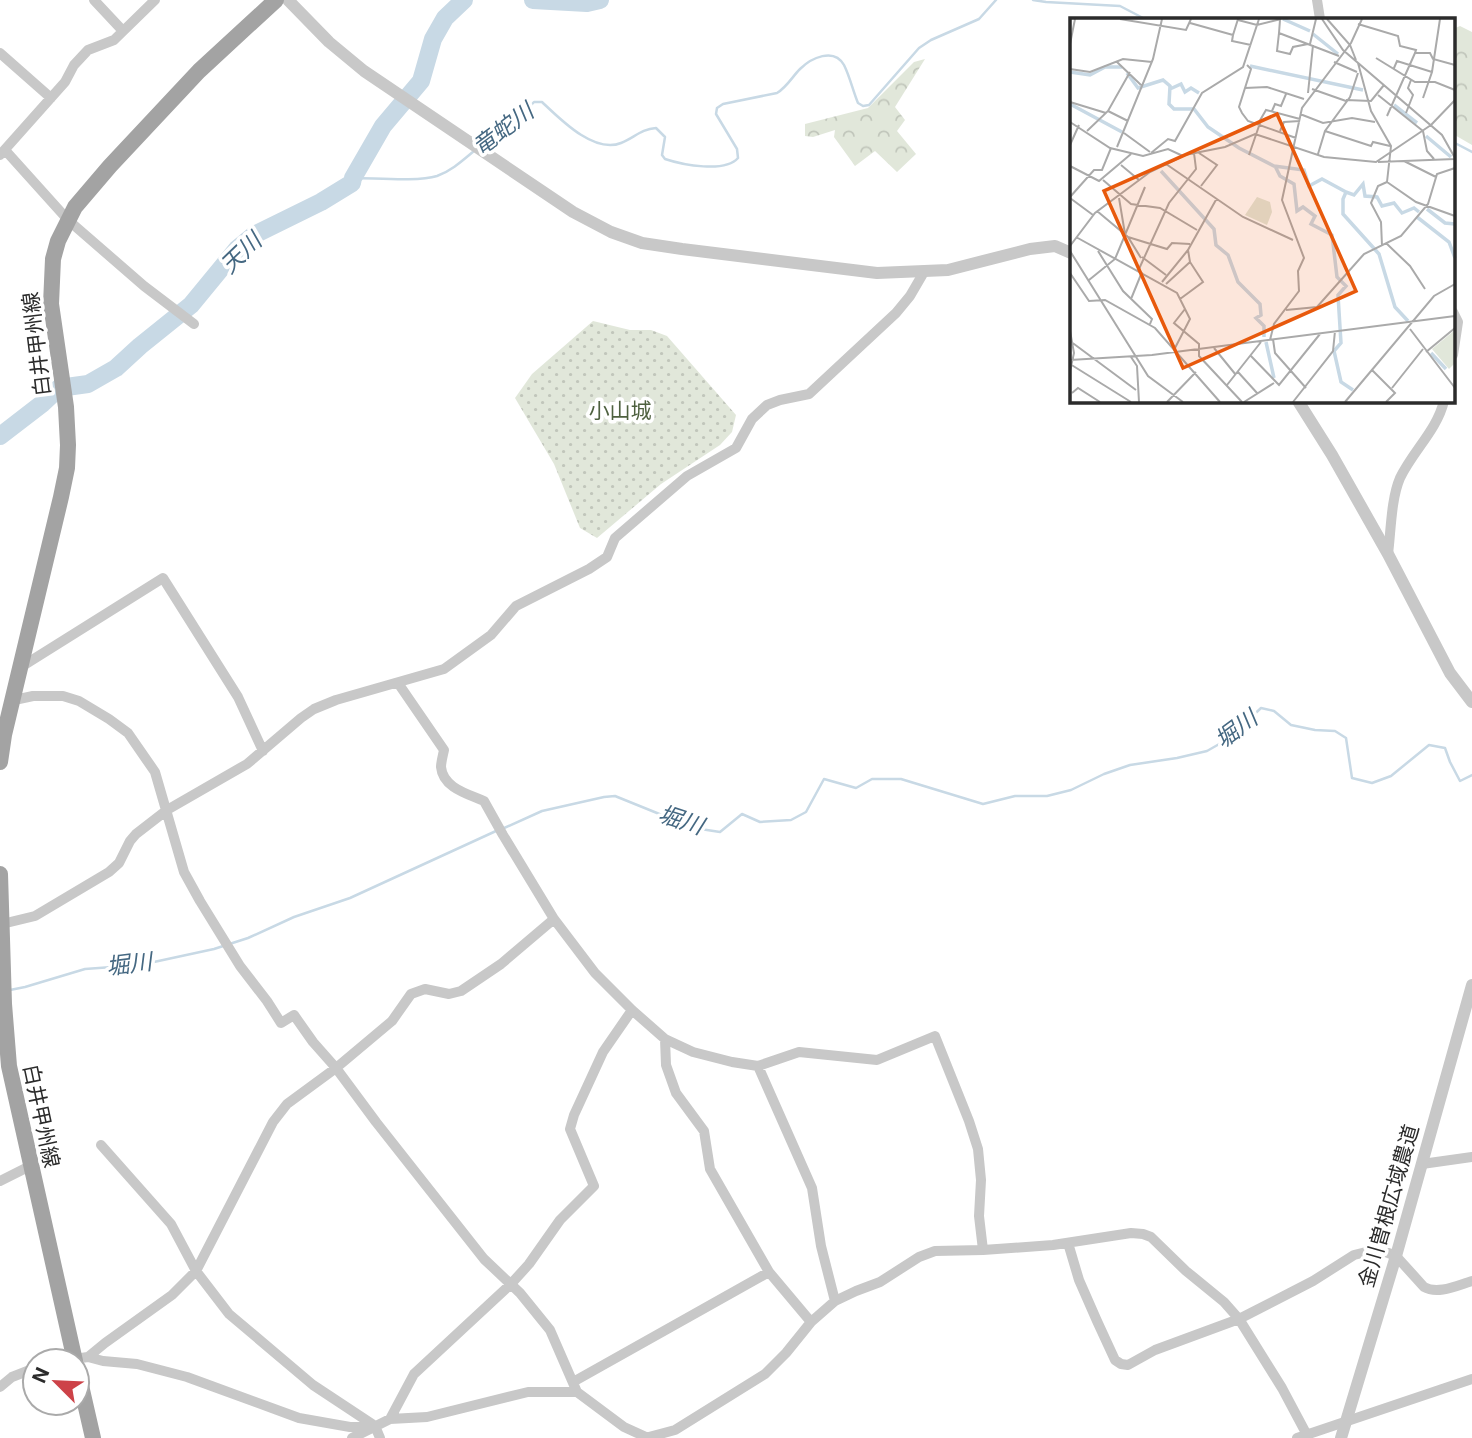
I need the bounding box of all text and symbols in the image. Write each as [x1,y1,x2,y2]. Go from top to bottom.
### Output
inset map [1070,18,1454,402]
water label: 竜蛇川 [467,95,541,161]
water label: 天川 [215,225,269,279]
street label: 白井甲州線 [18,290,55,398]
park label: 小山城 [589,398,652,423]
water label: 堀川 [1209,702,1265,754]
water label: 堀川 [655,800,710,841]
water label: 堀川 [104,947,157,981]
street label: 白井甲州線 [18,1062,65,1170]
street label: 金川曽根広域農道 [1353,1122,1424,1290]
north arrow [21,1347,91,1417]
text: N [27,1364,54,1387]

